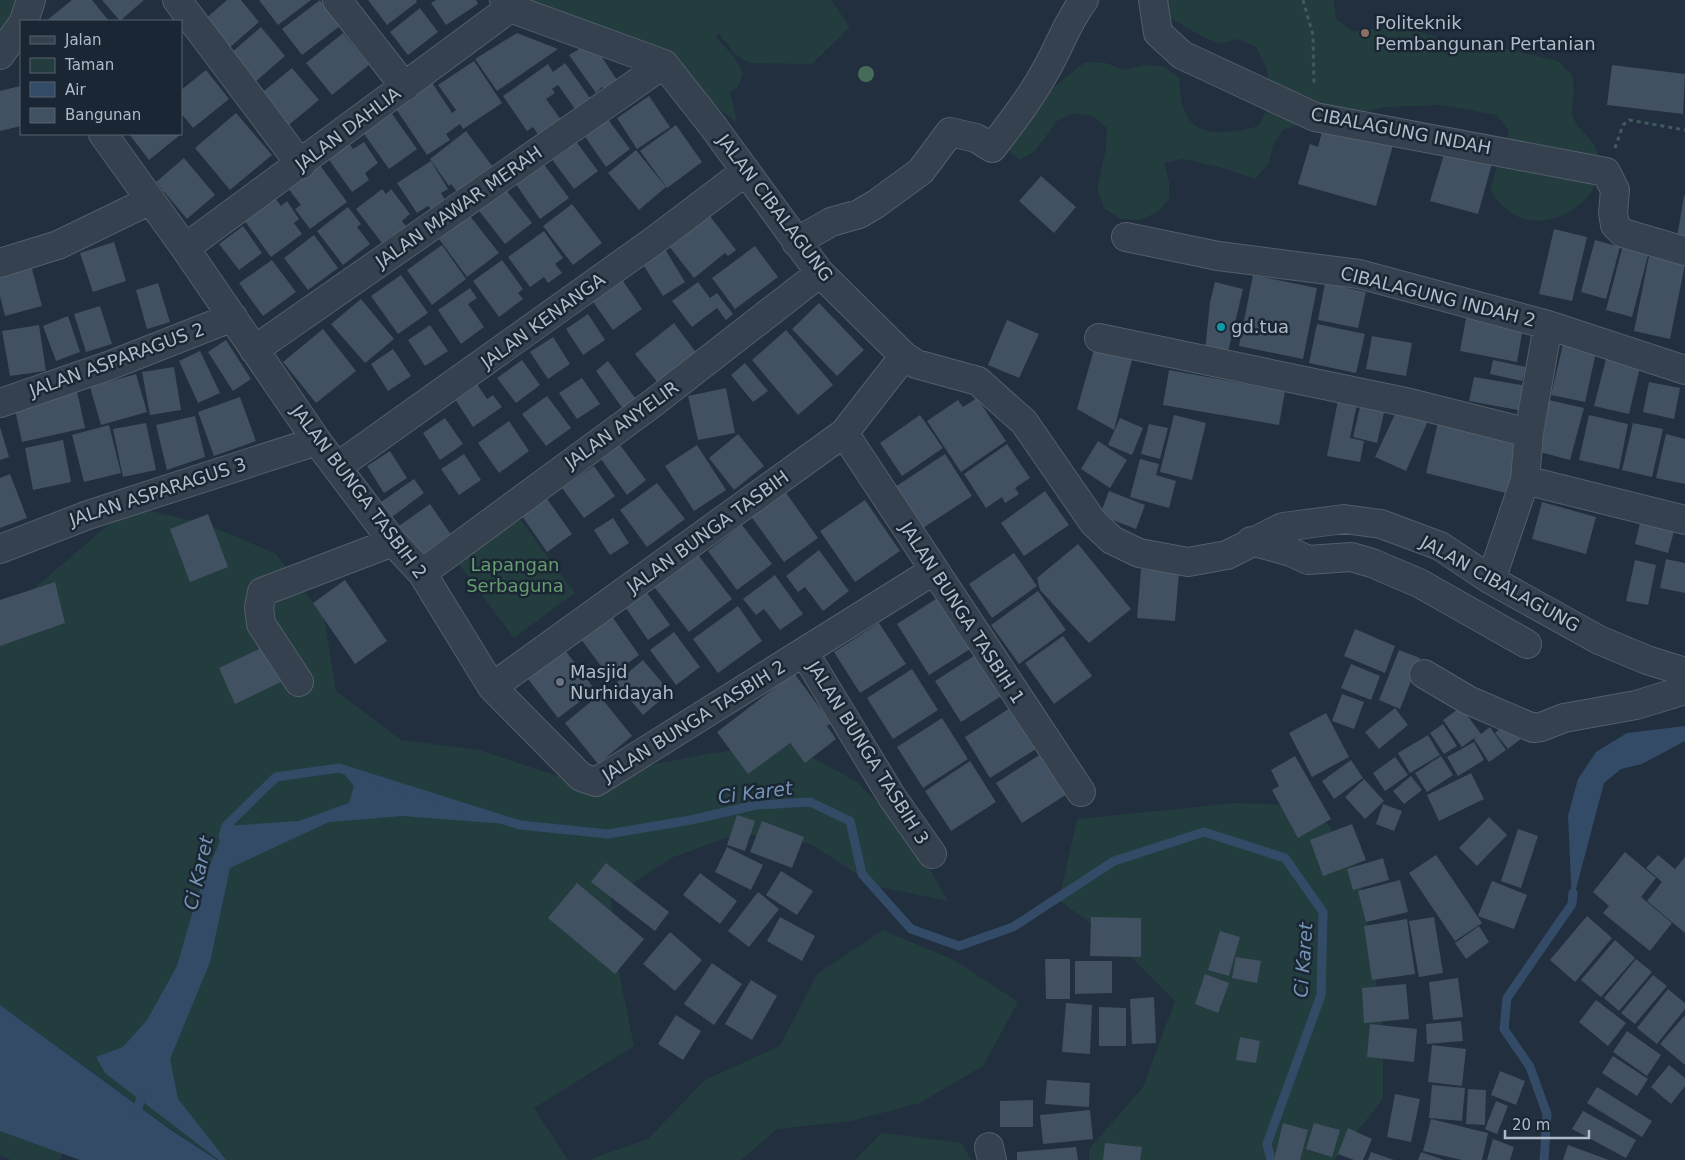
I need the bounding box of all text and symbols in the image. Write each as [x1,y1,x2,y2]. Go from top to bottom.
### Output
place label: Politeknik Pembangunan Pertanian [1375,12,1596,54]
legend [20,20,182,135]
marker: Politeknik Pembangunan Pertanian [1359,27,1371,39]
text: Jalan [64,31,101,49]
text: Taman [64,56,114,74]
text: Air [65,81,86,99]
street label: JALAN DAHLIA [290,82,405,176]
street label: CIBALAGUNG INDAH [1309,103,1493,158]
text: Bangunan [65,106,141,124]
street label: JALAN CIBALAGUNG [713,129,838,285]
street label: JALAN MAWAR MERAH [371,141,546,273]
street label: CIBALAGUNG INDAH 2 [1338,262,1538,331]
street label: JALAN KENANGA [476,268,609,373]
place label: gd.tua [1231,316,1289,337]
street label: JALAN ASPARAGUS 2 [26,318,207,401]
marker: gd.tua [1215,321,1227,333]
street label: JALAN ANYELIR [560,376,683,473]
street label: JALAN BUNGA TASBIH 2 [287,400,432,583]
street label: JALAN ASPARAGUS 3 [66,453,249,530]
street label: JALAN BUNGA TASBIH [622,466,793,598]
street label: JALAN BUNGA TASBIH 1 [895,517,1029,707]
street label: JALAN CIBALAGUNG [1416,531,1584,636]
park label: Lapangan Serbaguna [466,554,564,596]
street label: JALAN BUNGA TASBIH 2 [597,656,789,786]
street label: JALAN BUNGA TASBIH 3 [803,656,933,848]
place label: Masjid Nurhidayah [570,661,674,703]
marker: Masjid Nurhidayah [554,676,566,688]
water label: Ci Karet [716,776,795,807]
water label: Ci Karet [179,832,217,912]
water label: Ci Karet [1289,920,1317,998]
scale bar [1505,1108,1589,1140]
text: 20 m [1512,1116,1550,1134]

